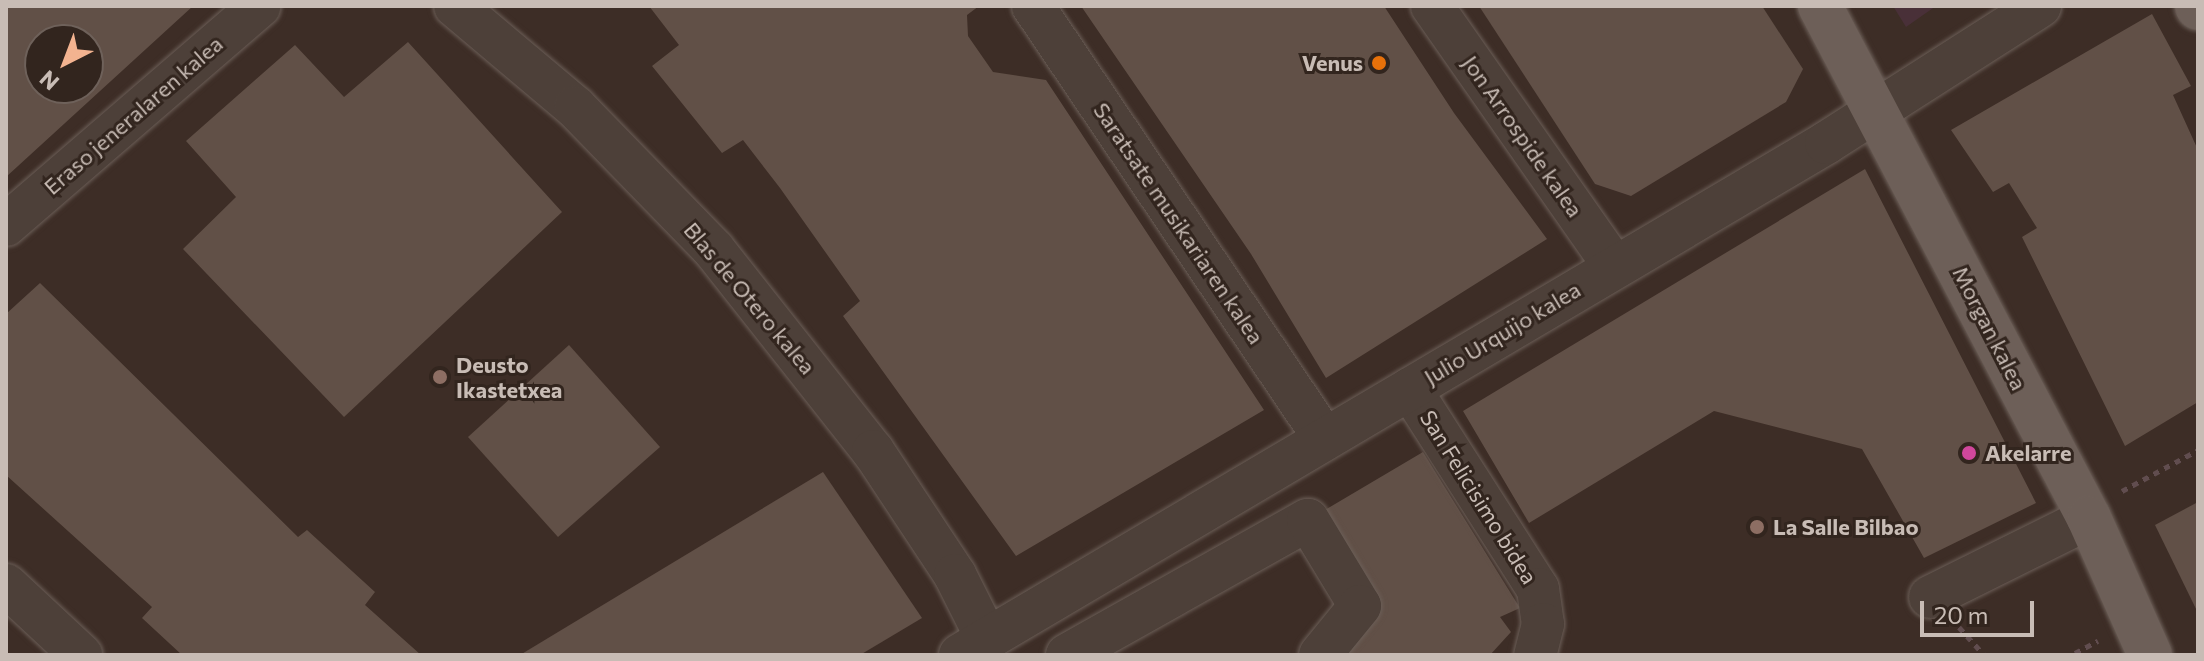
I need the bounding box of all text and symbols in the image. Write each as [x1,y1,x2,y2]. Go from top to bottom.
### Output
north arrow [24,24,104,104]
street label: Eraso jeneralaren kalea [38,30,228,200]
place label: Venus [1302,50,1363,76]
street label: Jon Arrospide kalea [1457,50,1589,222]
marker: Venus [1370,54,1388,72]
text: N [34,65,64,96]
street label: Saratsate musikariaren kalea [1088,97,1270,349]
street label: Blas de Otero kalea [679,217,821,379]
street label: Morgan kalea [1948,262,2032,394]
street label: Julio Urquijo kalea [1419,276,1585,390]
place label: Deusto Ikastetxea [456,351,562,402]
marker: Deusto Ikastetxea [431,368,449,386]
street label: San Felicisimo bidea [1415,405,1543,589]
place label: Akelarre [1985,440,2071,466]
marker: Akelarre [1960,444,1978,462]
place label: La Salle Bilbao [1773,514,1919,540]
marker: La Salle Bilbao [1748,518,1766,536]
scale bar [1924,585,2038,635]
text: 20 m [1934,600,1988,629]

